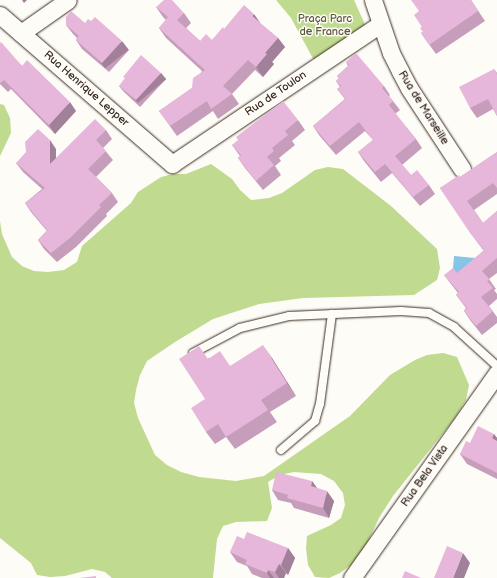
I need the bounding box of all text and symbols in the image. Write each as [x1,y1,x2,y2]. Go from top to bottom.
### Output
park label: Praça Parc de France [298,13,352,39]
street label: Rua Henrique Lepper [41,49,131,129]
street label: Rua de Toulon [243,69,309,119]
street label: Rua de Marseille [395,69,451,147]
street label: Rua Bela Vista [399,442,451,510]

